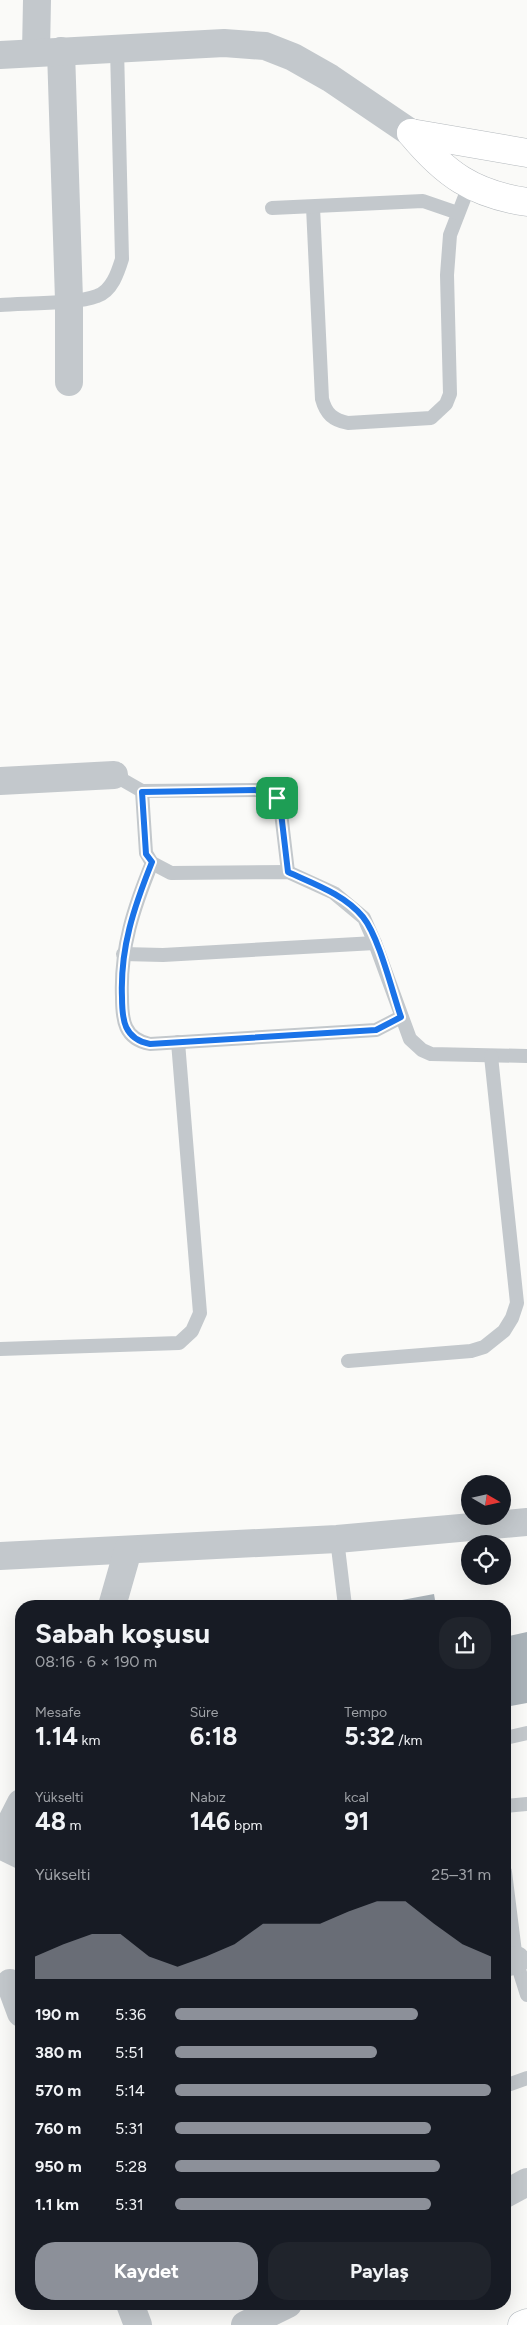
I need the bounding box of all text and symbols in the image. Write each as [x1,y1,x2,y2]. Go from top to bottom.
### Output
pin [256,777,298,819]
icon: arrive [263,784,291,812]
north arrow [461,1475,511,1525]
map controls [461,1475,511,1585]
button: locate [461,1535,511,1585]
text: Sabah koşusu [35,1616,210,1650]
button: share [439,1617,491,1669]
text: 08:16 · 6 × 190 m [35,1652,157,1671]
text: Mesafe [35,1704,81,1721]
text: Süre [190,1704,218,1721]
text: Tempo [344,1704,387,1721]
text: 1.14 [35,1721,78,1751]
text: 6:18 [190,1721,238,1751]
text: 5:32 [344,1721,395,1751]
text: km [78,1732,100,1749]
text: /km [395,1732,422,1749]
text: Yükselti [35,1789,83,1806]
text: Nabız [190,1789,226,1806]
text: kcal [344,1789,369,1806]
text: 48 [35,1806,66,1836]
text: 146 [190,1806,231,1836]
text: 91 [344,1806,369,1836]
text: m [66,1817,82,1834]
text: bpm [231,1817,262,1834]
text: Yükselti [35,1865,90,1884]
text: 25–31 m [431,1865,491,1884]
text: 190 m [35,2005,79,2024]
text: 5:36 [115,2005,146,2024]
text: 380 m [35,2043,82,2062]
text: 5:51 [115,2043,144,2062]
text: 570 m [35,2081,81,2100]
text: 5:14 [115,2081,145,2100]
text: 760 m [35,2119,81,2138]
text: 5:31 [115,2119,144,2138]
text: 950 m [35,2157,82,2176]
text: 5:28 [115,2157,147,2176]
text: 1.1 km [35,2195,79,2214]
text: 5:31 [115,2195,144,2214]
button: Kaydet [35,2242,258,2300]
button: Paylaş [268,2242,491,2300]

